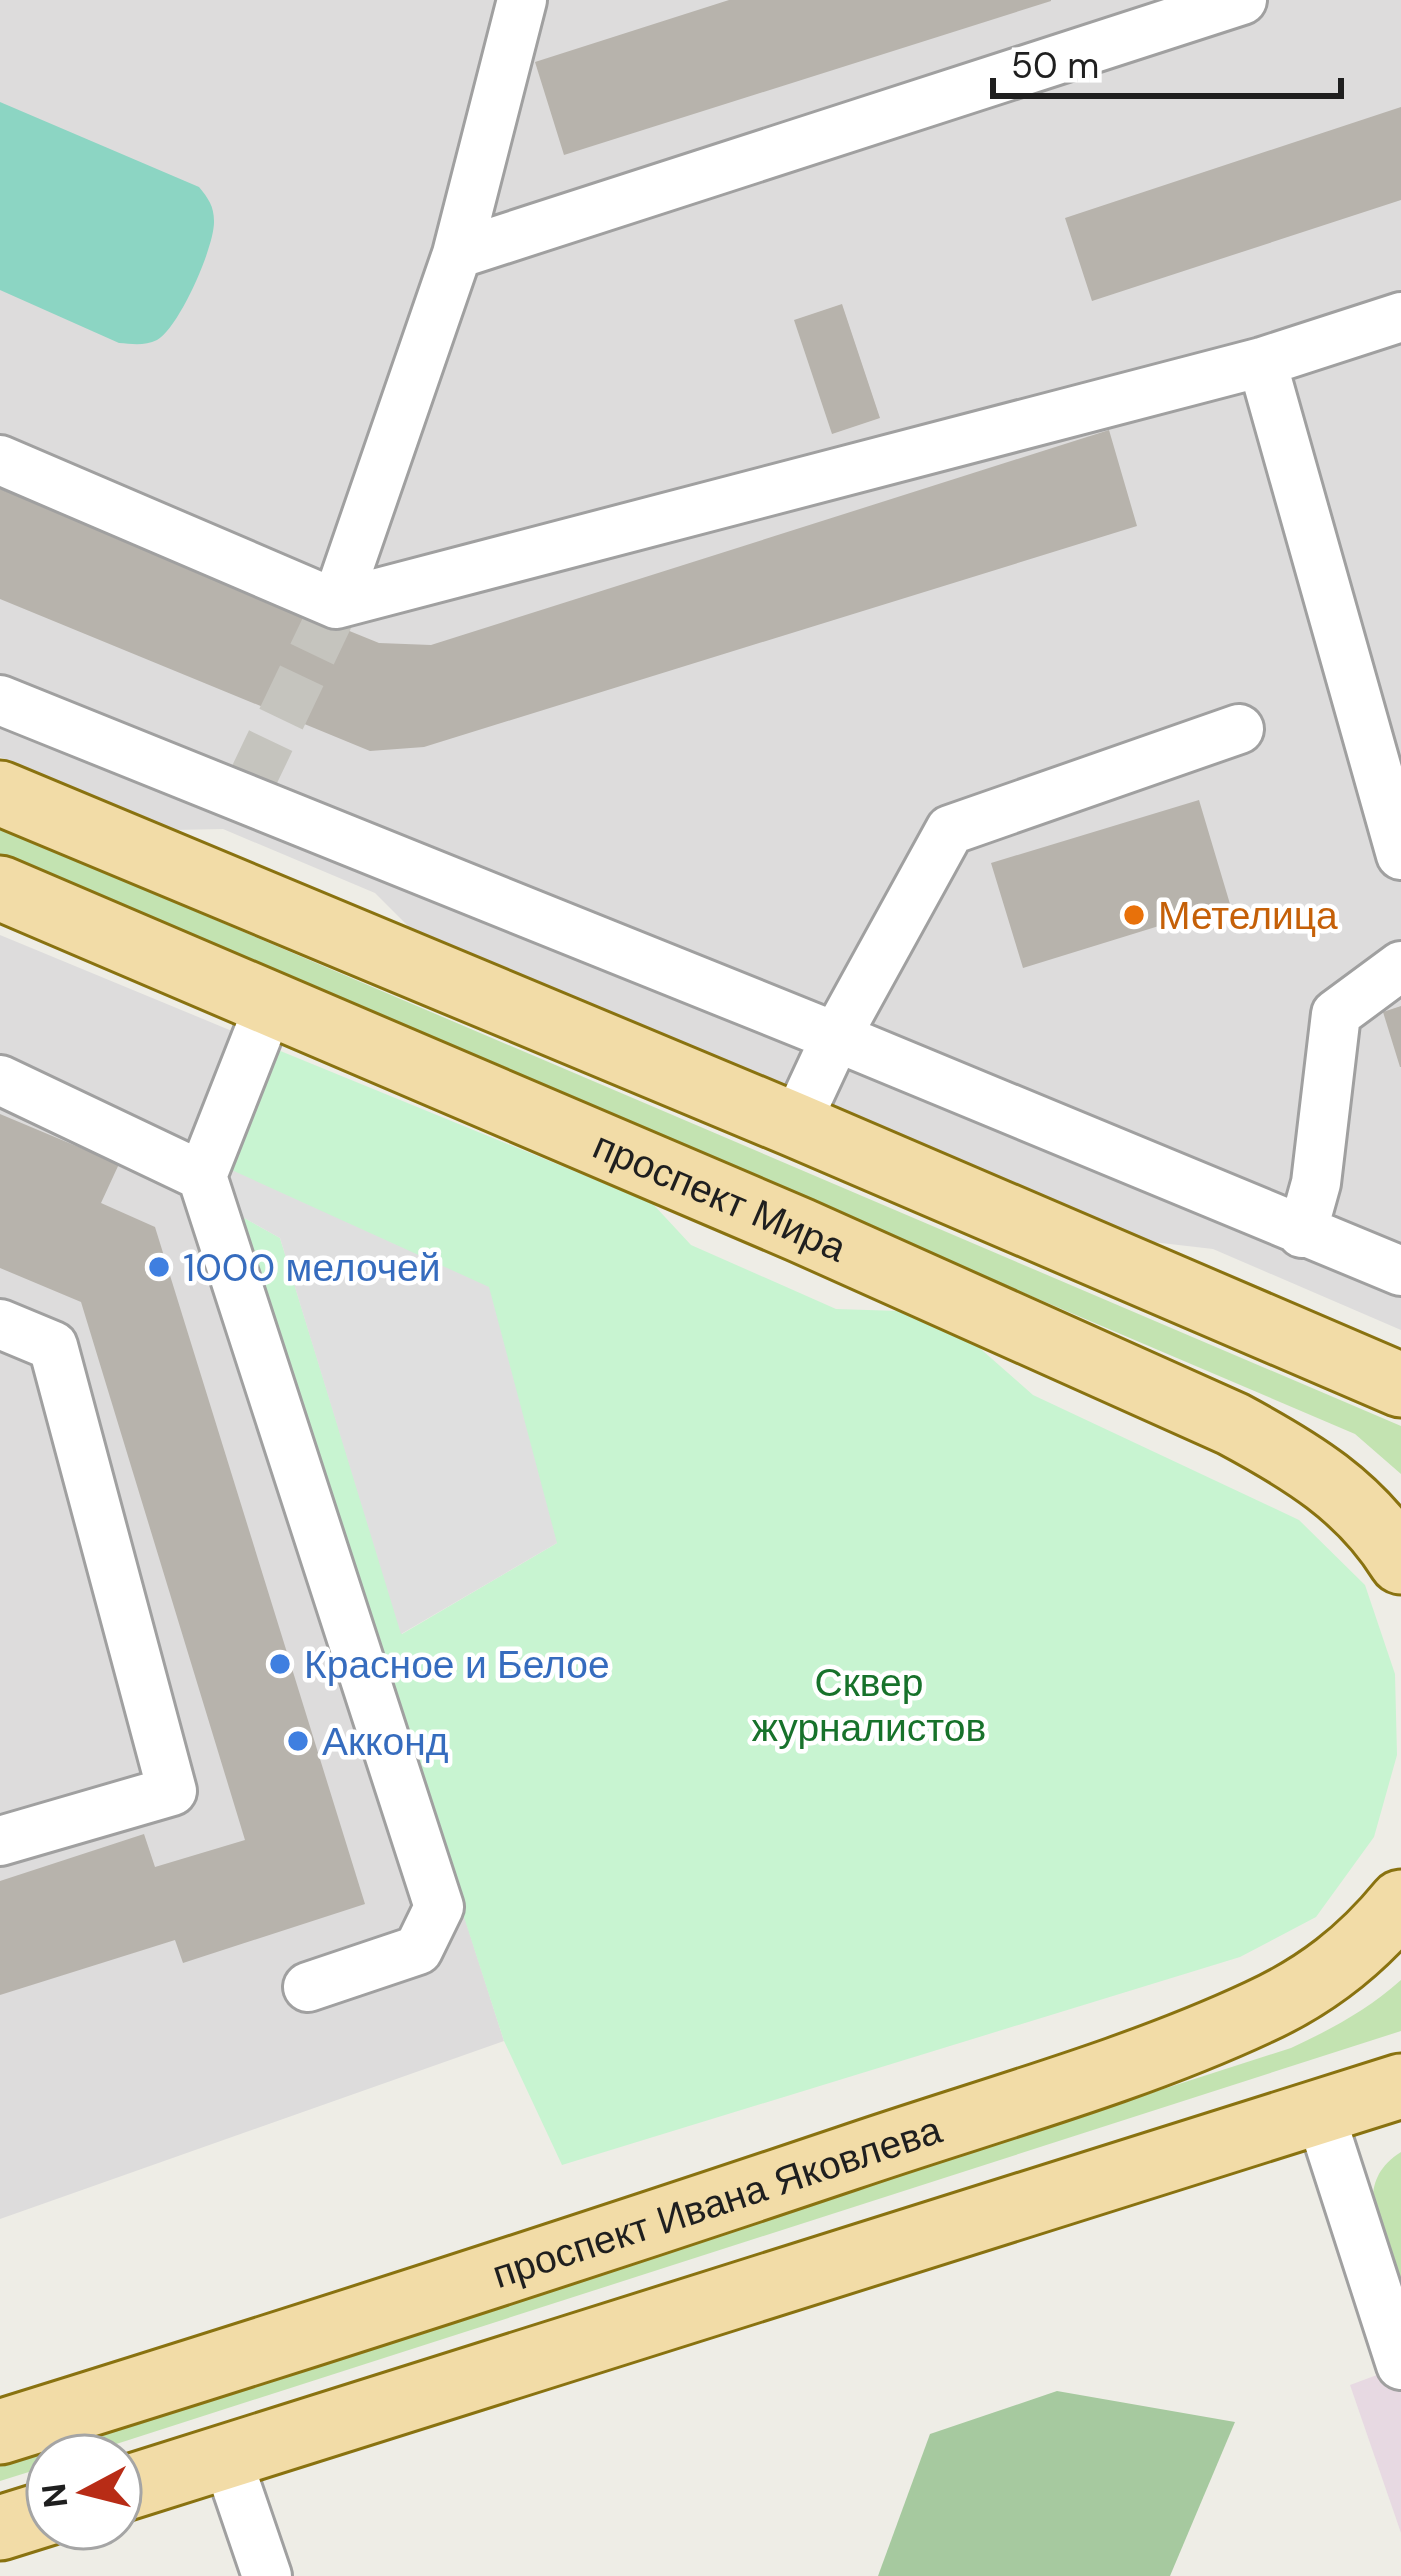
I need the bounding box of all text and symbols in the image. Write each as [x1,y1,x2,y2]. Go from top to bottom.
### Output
scale bar [993,24,1341,98]
text: 50 m [1011,42,1099,89]
place label: Метелица [1158,890,1338,941]
marker: Метелица [1121,902,1147,928]
street label: проспект Мира [586,1119,855,1273]
place label: 1000 мелочей [183,1242,441,1293]
marker: 1000 мелочей [146,1254,172,1280]
place label: Красное и Белое [304,1639,610,1690]
marker: Красное и Белое [267,1651,293,1677]
park label: Сквер журналистов [752,1657,986,1753]
place label: Акконд [322,1716,449,1767]
marker: Акконд [285,1728,311,1754]
street label: проспект Ивана Яковлева [486,2103,948,2299]
north arrow [24,2432,144,2552]
text: N [32,2481,78,2510]

